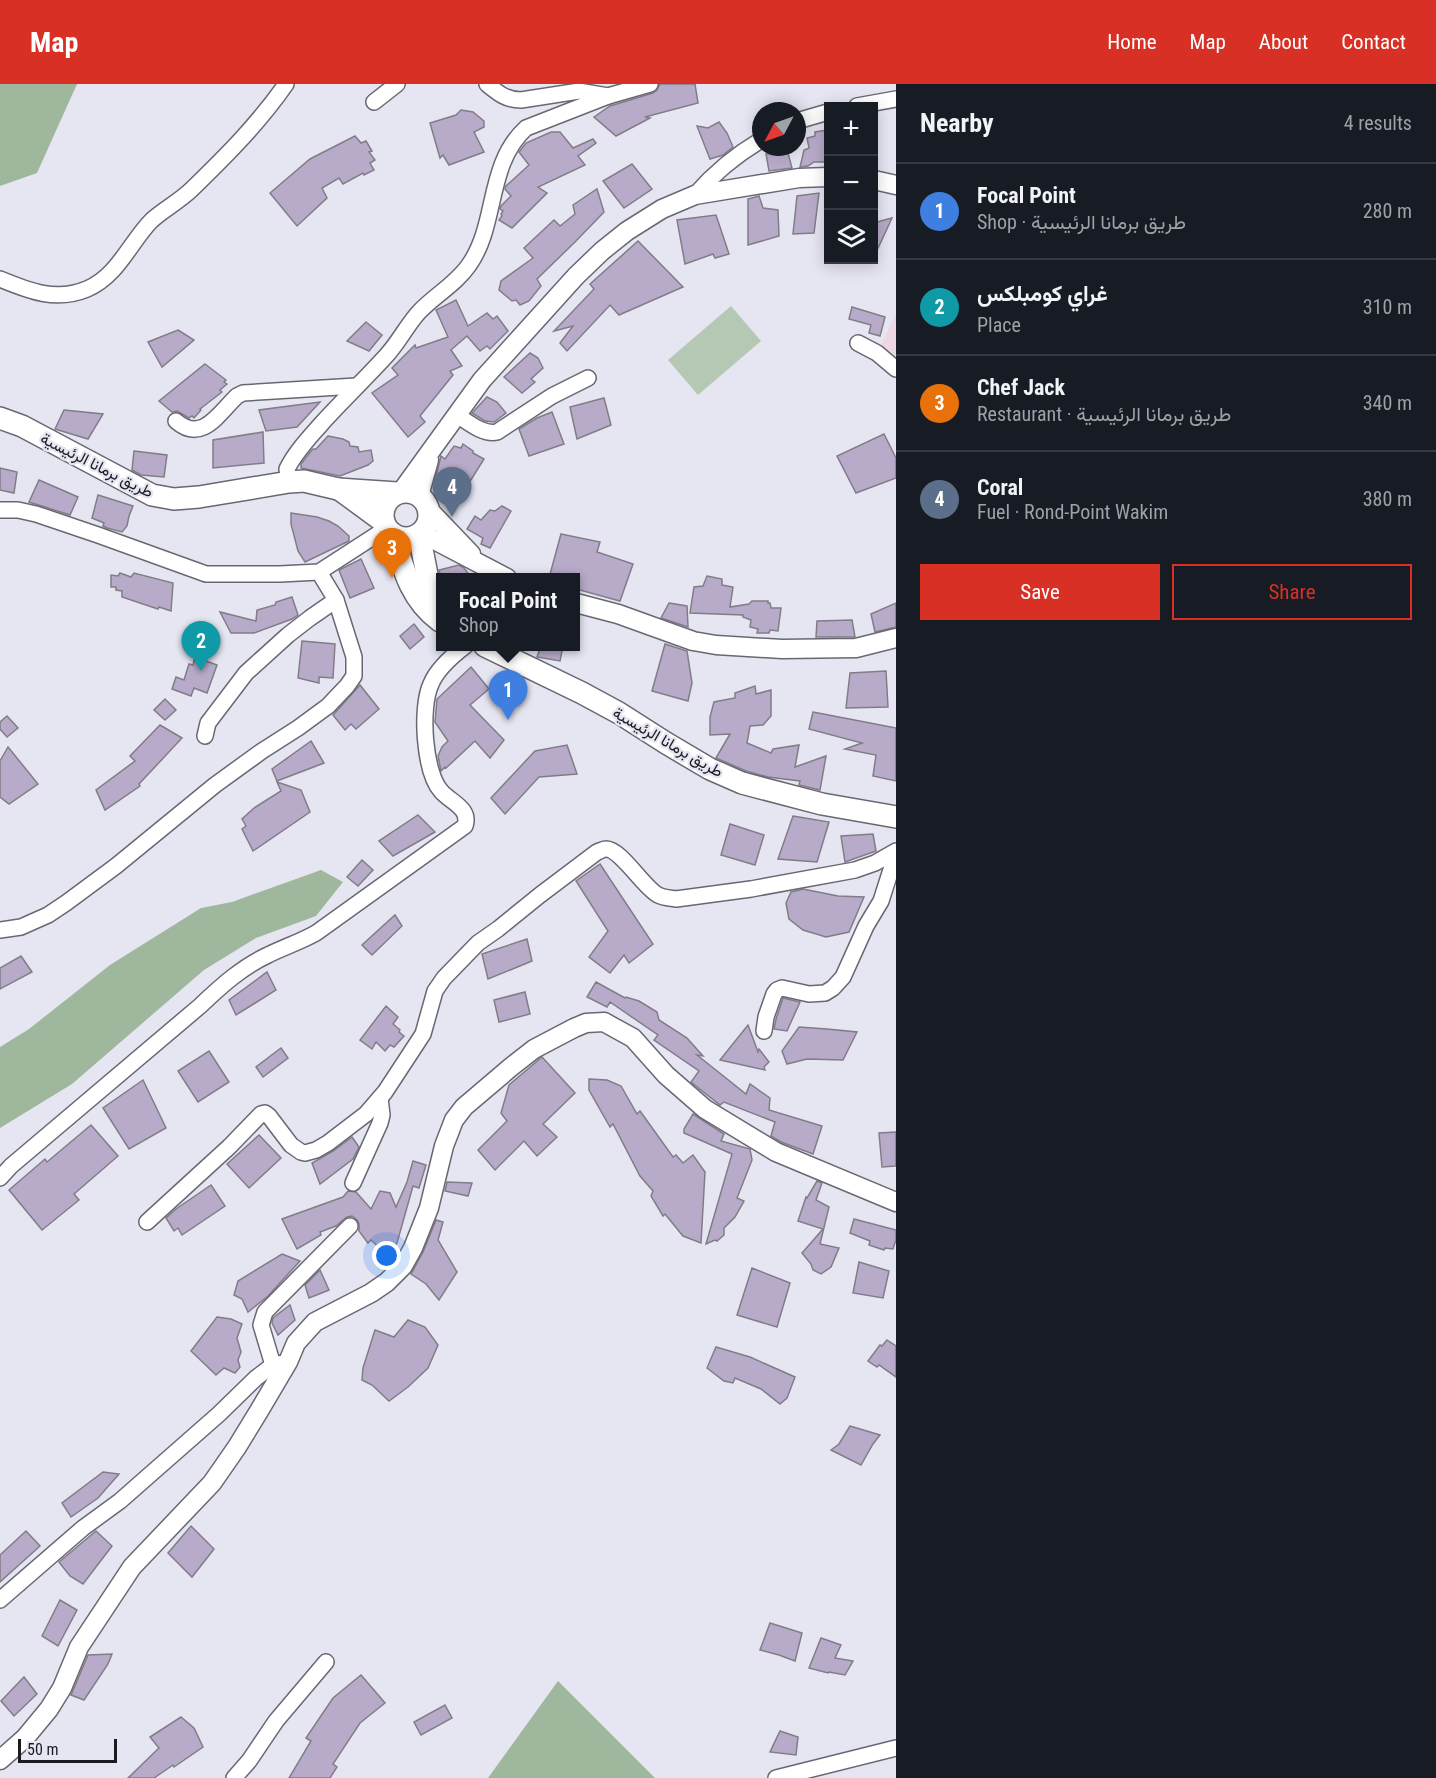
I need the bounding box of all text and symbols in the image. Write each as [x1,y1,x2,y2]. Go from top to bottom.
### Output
text: Map [30,26,78,59]
text: Home [1107,30,1157,54]
text: Map [1190,30,1226,54]
text: About [1259,30,1308,54]
text: Contact [1341,30,1406,54]
north arrow [752,102,806,156]
map controls [824,102,878,264]
button: + [824,102,878,156]
text: Nearby [920,108,994,138]
text: 4 results [1344,111,1412,135]
button: − [824,156,878,210]
text: Focal Point [977,183,1076,208]
text: 1 [934,199,945,223]
text: 280 m [1363,199,1412,223]
button: layers [824,210,878,264]
text: Shop · طريق برمانا الرئيسية [977,210,1186,234]
text: غراي كومبلكس [977,281,1108,306]
text: 2 [934,295,945,319]
text: 310 m [1363,295,1412,319]
text: Place [977,313,1021,337]
text: Chef Jack [977,375,1065,400]
text: 3 [934,391,945,415]
text: 340 m [1363,391,1412,415]
text: Restaurant · طريق برمانا الرئيسية [977,402,1231,426]
street label: طريق برمانا الرئيسية [37,428,157,503]
pin: 4 [432,468,472,517]
text: Coral [977,475,1023,500]
text: 4 [934,487,945,511]
text: 380 m [1363,487,1412,511]
text: Fuel · Rond-Point Wakim [977,500,1168,524]
pin: 3 [372,528,412,578]
button: Save [920,564,1160,620]
button: Share [1172,564,1412,620]
popup [436,573,580,651]
text: Focal Point [459,588,557,613]
text: Shop [459,613,499,637]
pin: 2 [182,622,220,671]
pin: 1 [488,670,528,720]
street label: طريق برمانا الرئيسية [609,703,726,782]
your location [372,1241,401,1270]
scale bar [18,1736,117,1764]
text: 50 m [27,1740,59,1759]

